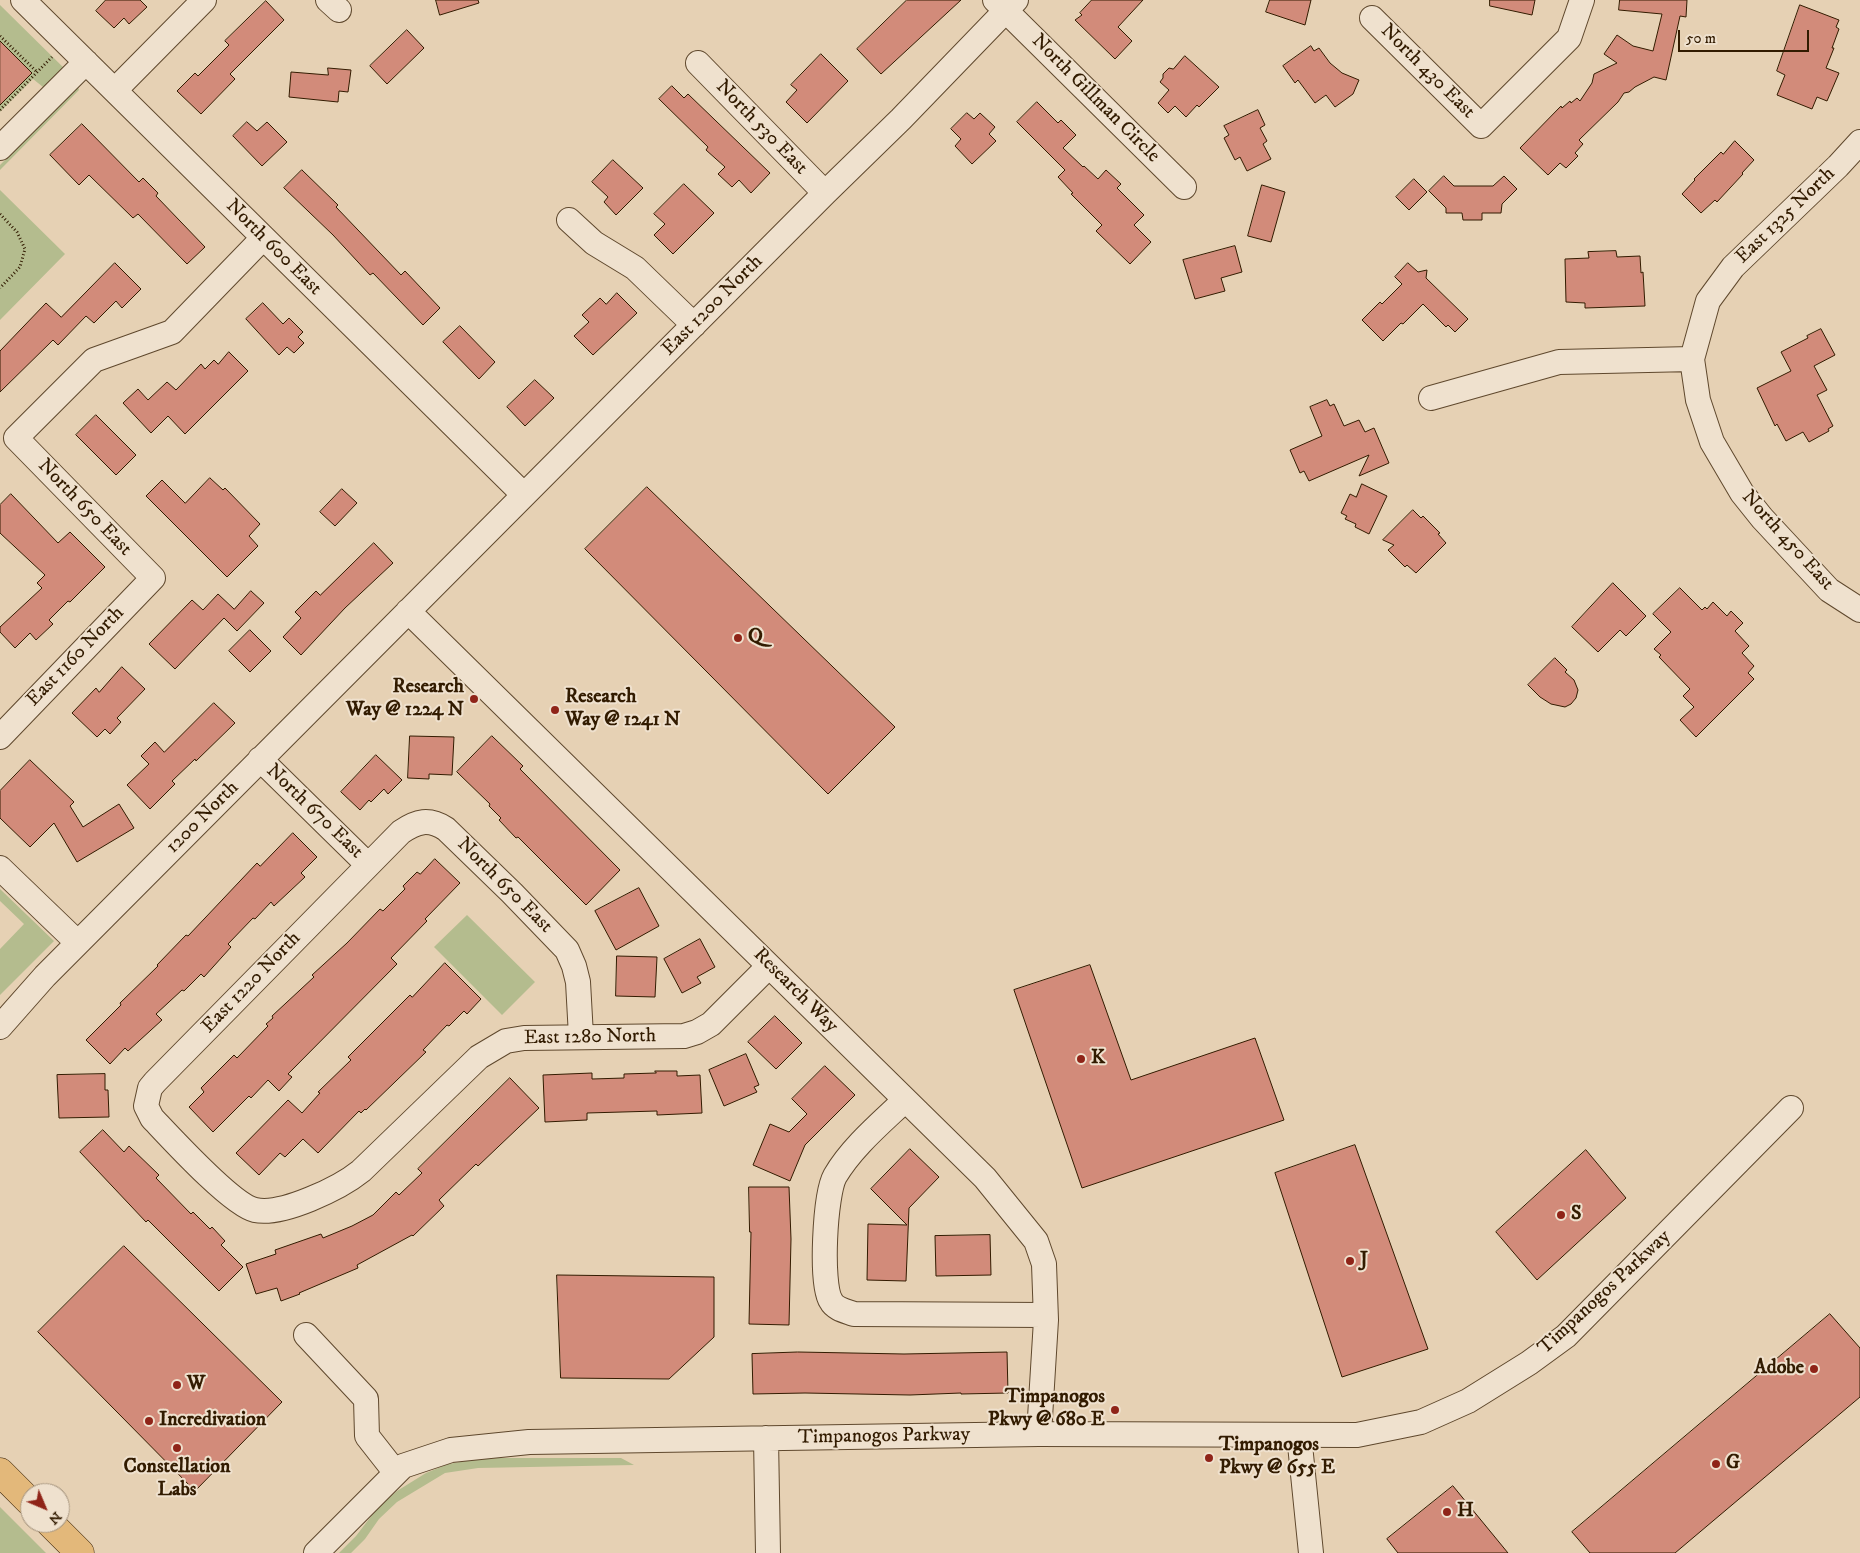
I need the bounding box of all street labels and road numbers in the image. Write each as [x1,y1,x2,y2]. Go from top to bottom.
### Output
street label: North 430 East [1375,20,1479,124]
street label: North Gillman Circle [1026,30,1164,168]
street label: North 530 East [710,76,812,180]
street label: East 1325 North [1731,163,1841,269]
street label: North 600 East [220,195,326,301]
street label: East 1200 North [657,250,769,362]
street label: North 650 East [32,455,136,561]
street label: North 450 East [1736,486,1838,596]
street label: East 1160 North [22,602,130,712]
street label: North 670 East [260,760,368,864]
street label: 1200 North [162,777,244,859]
street label: North 650 East [451,833,557,939]
street label: East 1220 North [197,927,307,1039]
street label: Research Way [747,943,843,1039]
street label: East 1280 North [524,1025,656,1051]
street label: Timpanogos Parkway [1534,1225,1676,1361]
street label: Timpanogos Parkway [798,1423,970,1451]

